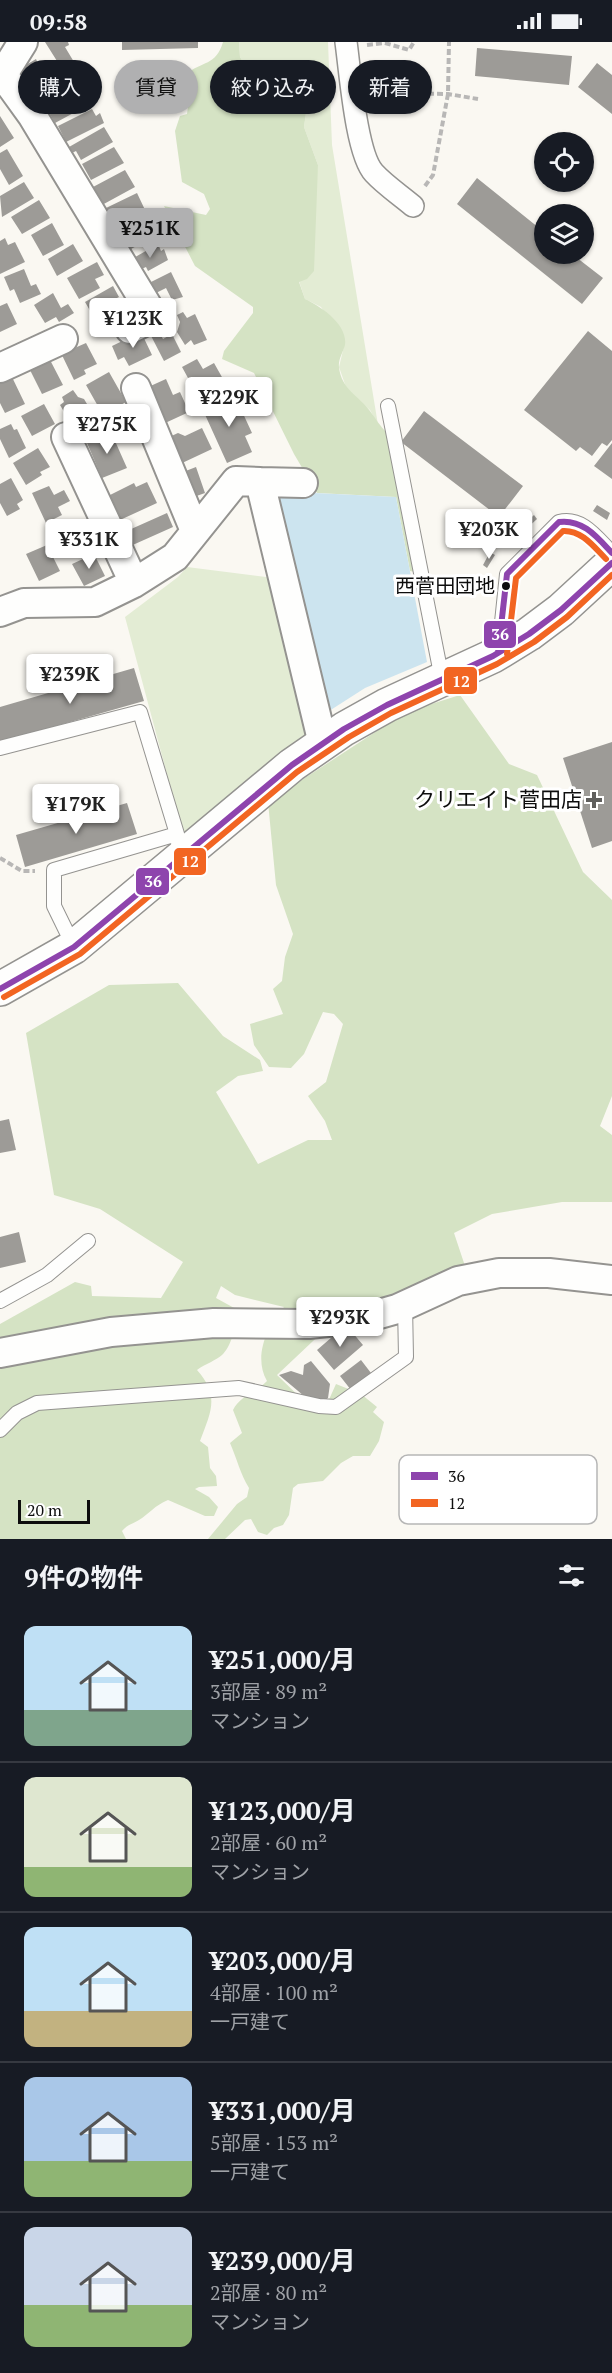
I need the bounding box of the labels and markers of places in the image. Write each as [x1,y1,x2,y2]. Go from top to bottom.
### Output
pin: ¥251K [108,208,192,259]
pin: ¥123K [91,298,175,349]
pin: ¥229K [187,377,271,428]
pin: ¥275K [65,404,149,455]
pin: ¥203K [447,509,531,560]
pin: ¥331K [47,519,131,570]
place label: 西菅田団地 [395,572,495,599]
marker: 西菅田団地 [500,580,512,592]
pin: ¥239K [28,654,112,705]
pin: ¥179K [34,784,118,835]
place label: クリエイト菅田店 [414,785,582,813]
marker: クリエイト菅田店 [587,793,601,807]
pin: ¥293K [298,1297,382,1348]

